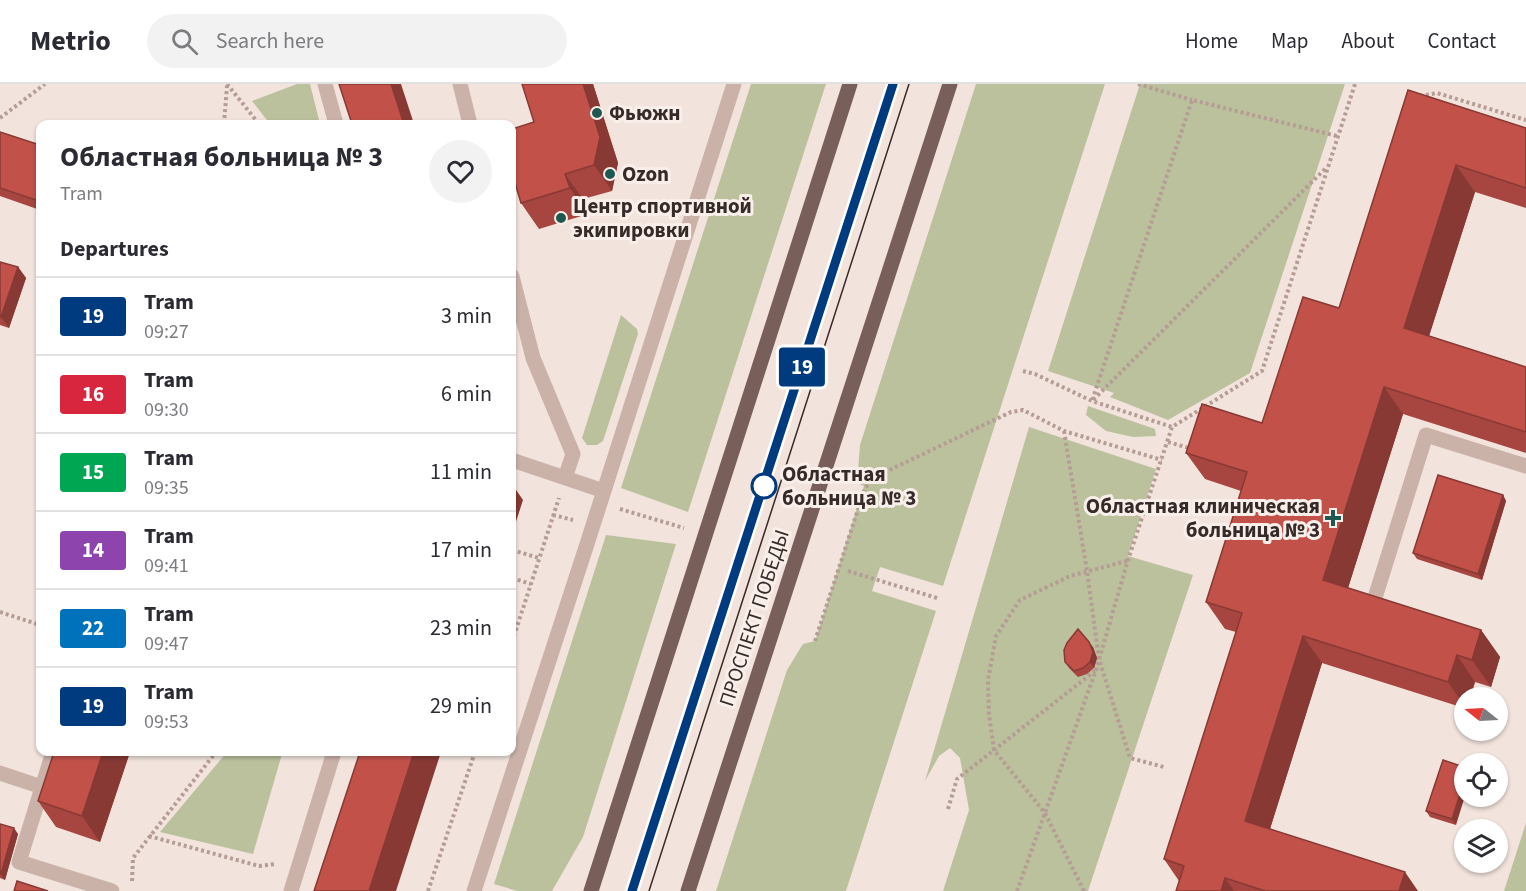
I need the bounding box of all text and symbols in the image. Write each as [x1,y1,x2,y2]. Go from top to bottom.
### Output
search box [147,14,567,68]
text: Metrio [30,21,111,61]
icon: search [168,25,201,58]
text: Search here [216,25,324,57]
text: Home [1185,26,1238,56]
text: Map [1271,26,1309,56]
text: About [1342,26,1394,56]
text: Contact [1427,26,1496,56]
place label: Фьюжн [609,98,680,128]
marker: Фьюжн [590,106,604,120]
text: Областная больница № 3 [60,137,383,177]
button: heart [429,140,492,203]
place label: Ozon [622,159,669,189]
marker: Ozon [603,167,617,181]
text: Tram [60,180,103,208]
place label: Центр спортивной экипировки [573,191,752,245]
marker: Центр спортивной экипировки [554,211,568,225]
text: Departures [60,233,169,265]
text: Tram [144,286,194,318]
text: 3 min [441,300,492,332]
text: 19 [82,301,104,331]
text: 09:27 [144,318,189,346]
line badge: 19 [775,348,829,386]
text: 19 [791,352,813,382]
text: Tram [144,364,194,396]
text: 6 min [441,378,492,410]
text: 16 [82,379,104,409]
text: 09:30 [144,396,189,424]
text: Tram [144,442,194,474]
text: 11 min [430,456,492,488]
text: 15 [82,457,104,487]
place label: Областная больница № 3 [782,459,916,513]
marker: Областная больница № 3 [751,473,777,499]
text: 09:35 [144,474,189,502]
place label: Областная клиническая больница № 3 [1086,491,1320,545]
marker: Областная клиническая больница № 3 [1324,509,1342,527]
text: Tram [144,520,194,552]
street label: ПРОСПЕКТ ПОБЕДЫ [711,526,797,710]
text: 17 min [430,534,492,566]
text: 14 [82,535,104,565]
text: 09:41 [144,552,189,580]
text: Tram [144,598,194,630]
text: 23 min [430,612,492,644]
text: 22 [82,613,104,643]
text: 09:47 [144,630,189,658]
text: Tram [144,676,194,708]
north arrow [1454,687,1508,741]
map controls [1454,687,1508,873]
text: 29 min [430,690,492,722]
text: 19 [82,691,104,721]
text: 09:53 [144,708,189,736]
button: locate [1454,753,1508,807]
button: layers [1454,819,1508,873]

